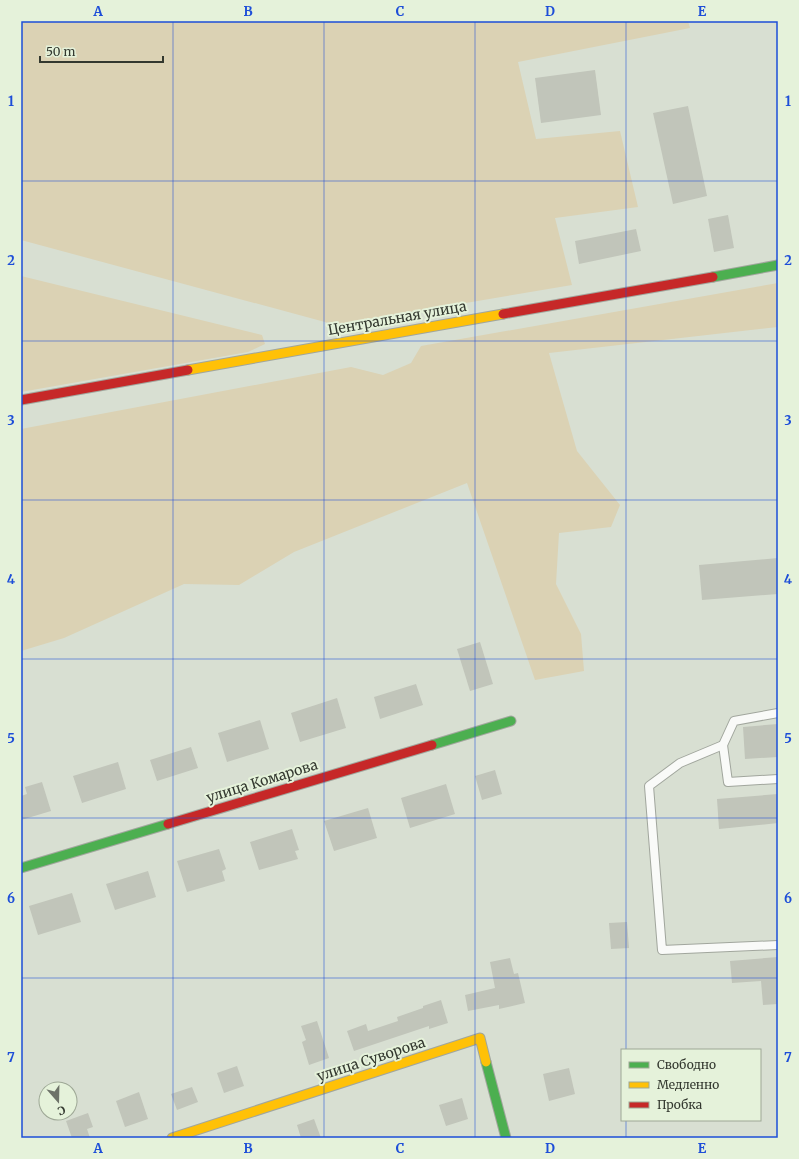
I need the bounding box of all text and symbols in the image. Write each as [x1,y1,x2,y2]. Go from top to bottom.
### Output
text: A [92,3,103,20]
text: B [243,3,253,20]
text: C [396,3,405,20]
text: D [545,3,555,20]
text: E [698,3,707,20]
scale bar [40,38,163,64]
text: 50 m [46,44,75,59]
text: 1 [8,93,14,110]
text: 1 [785,93,791,110]
text: 2 [7,252,15,269]
text: 2 [784,252,792,269]
street label: Центральная улица [326,297,468,339]
text: 3 [7,412,15,429]
text: 3 [784,412,792,429]
text: 4 [7,571,16,588]
text: 4 [784,571,793,588]
text: 5 [7,730,15,747]
text: 5 [784,730,792,747]
street label: улица Комарова [204,755,320,806]
text: 6 [7,890,15,907]
text: 6 [784,890,792,907]
street label: улица Суворова [315,1033,428,1085]
text: 7 [7,1049,15,1066]
legend [621,1049,761,1121]
text: 7 [784,1049,792,1066]
text: Свободно [657,1057,716,1072]
text: Медленно [657,1077,719,1092]
north arrow [38,1081,78,1121]
text: Пробка [657,1097,703,1112]
text: С [56,1103,67,1118]
text: A [92,1140,103,1157]
text: B [243,1140,253,1157]
text: C [396,1140,405,1157]
text: D [545,1140,555,1157]
text: E [698,1140,707,1157]

